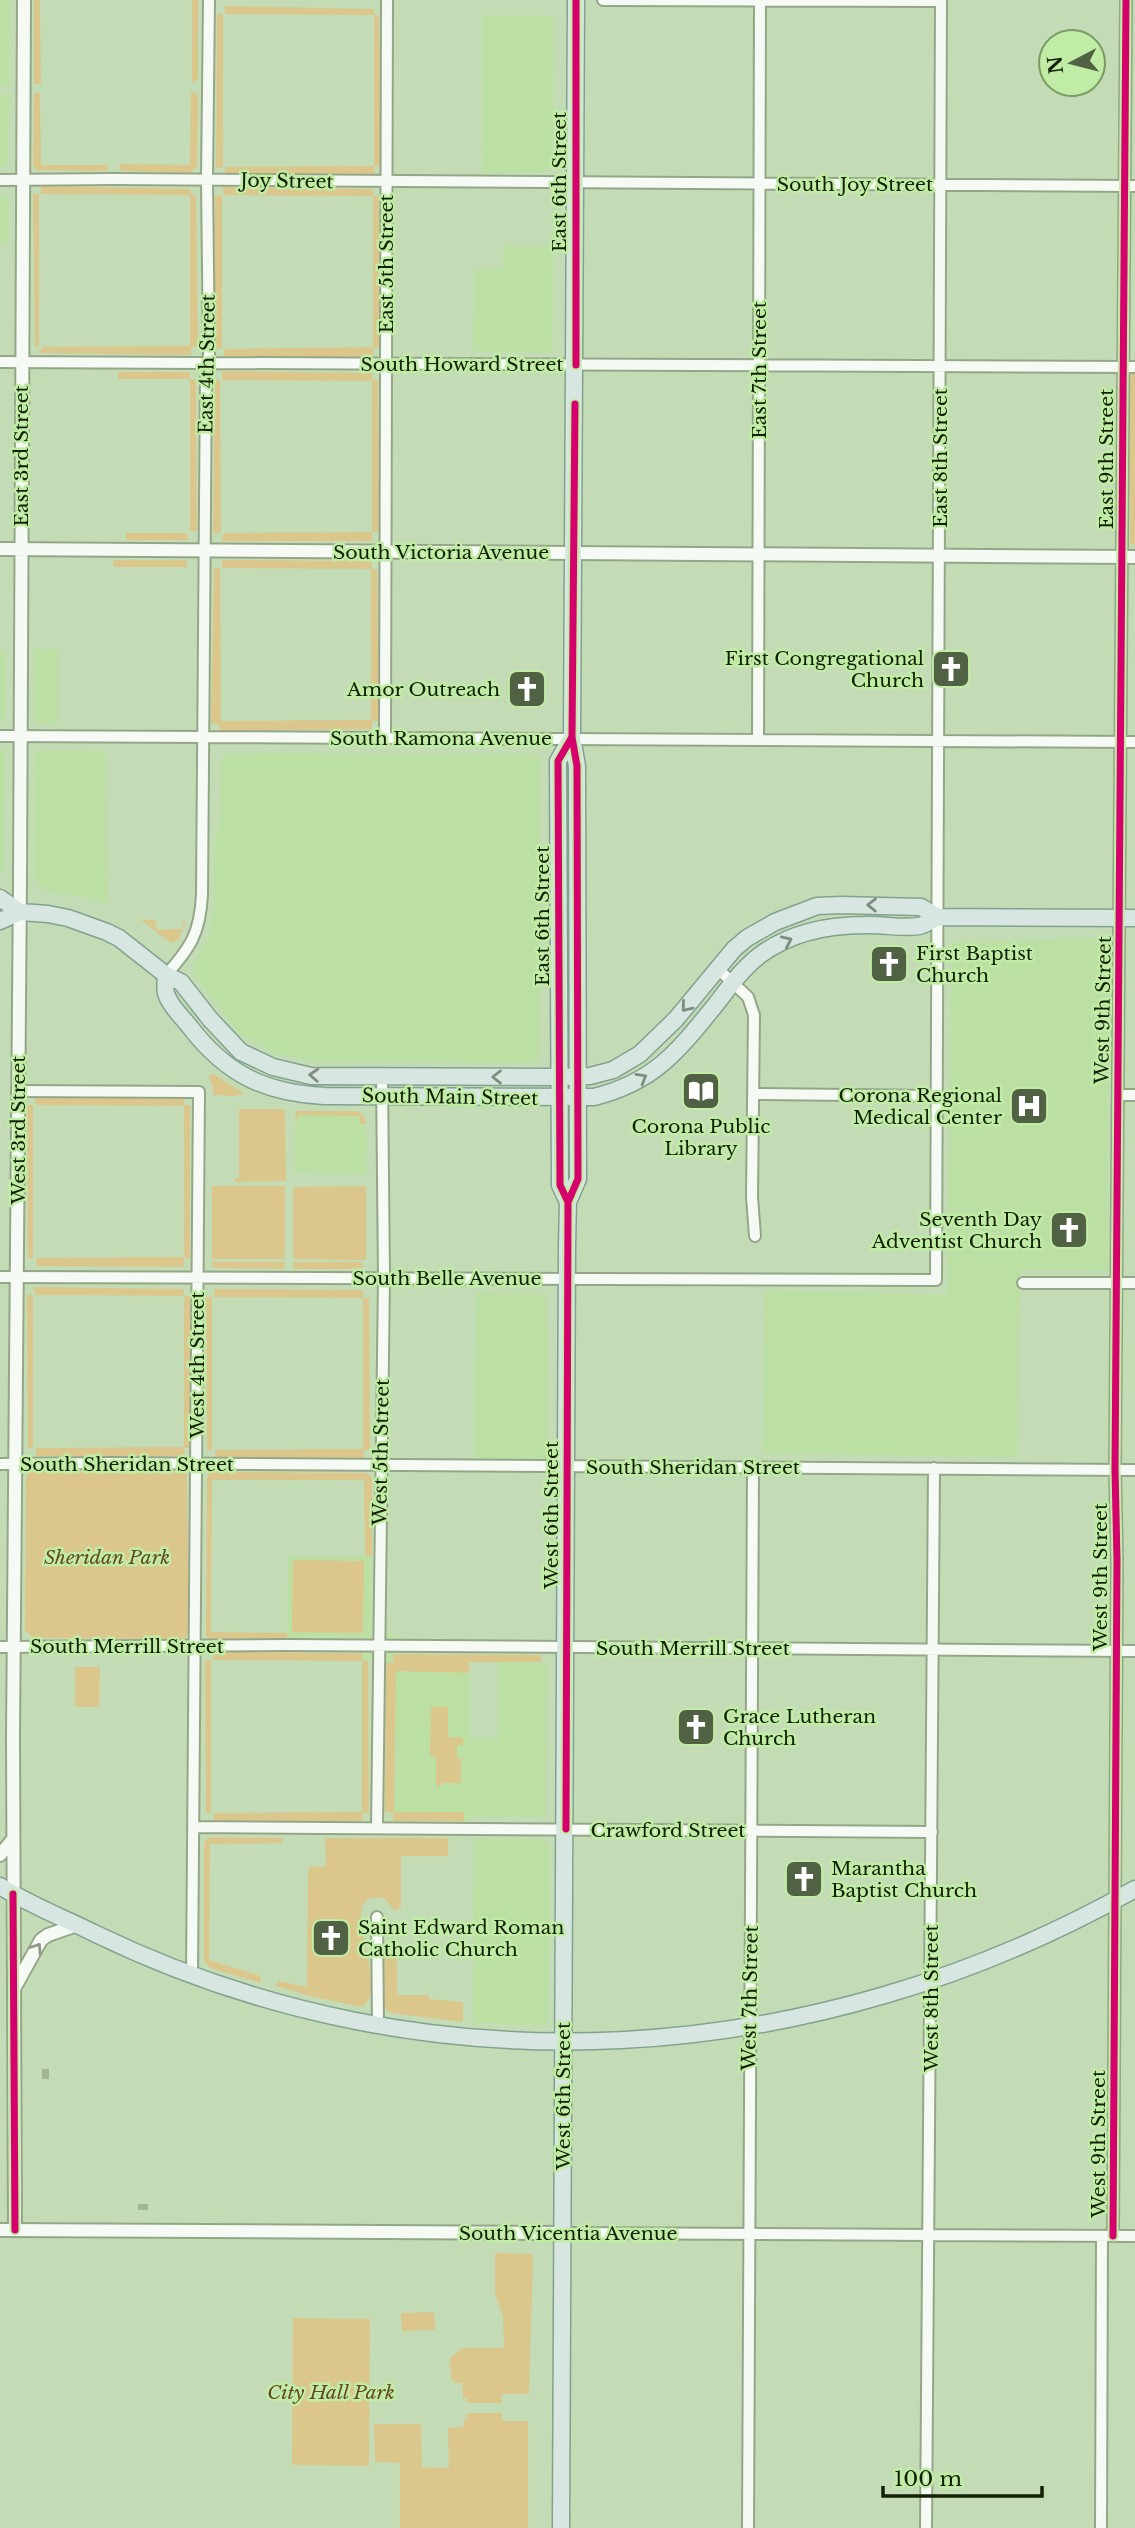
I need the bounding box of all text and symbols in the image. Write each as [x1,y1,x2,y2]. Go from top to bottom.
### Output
north arrow [1037,28,1107,98]
text: N [1043,55,1068,75]
street label: East 6th Street [548,111,571,252]
street label: Joy Street [237,169,335,193]
street label: South Joy Street [777,173,934,196]
street label: East 5th Street [375,194,398,334]
street label: East 4th Street [194,293,220,434]
street label: East 7th Street [748,300,771,439]
street label: South Howard Street [360,353,564,376]
street label: East 3rd Street [10,384,33,527]
street label: East 8th Street [929,387,952,528]
street label: East 9th Street [1095,388,1118,529]
street label: South Victoria Avenue [333,541,549,564]
place label: First Congregational Church [725,647,924,692]
church icon: First Congregational Church [930,648,972,690]
church icon: Amor Outreach [506,668,548,710]
place label: Amor Outreach [346,678,500,701]
street label: South Ramona Avenue [330,727,552,750]
street label: East 6th Street [531,845,554,986]
one-way arrow [867,898,878,913]
one-way arrow [780,935,792,949]
street label: West 9th Street [1090,935,1116,1085]
place label: First Baptist Church [916,942,1034,987]
church icon: First Baptist Church [868,943,910,985]
one-way arrow [682,999,695,1011]
street label: West 3rd Street [7,1055,30,1206]
one-way arrow [308,1068,319,1083]
one-way arrow [492,1069,502,1085]
library icon: Corona Public Library [680,1070,722,1112]
one-way arrow [634,1073,647,1086]
street label: South Main Street [362,1084,539,1110]
place label: Corona Regional Medical Center [838,1084,1002,1129]
hospital icon: Corona Regional Medical Center [1008,1085,1050,1127]
place label: Corona Public Library [632,1115,770,1160]
place label: Seventh Day Adventist Church [871,1208,1042,1253]
church icon: Seventh Day Adventist Church [1048,1209,1090,1251]
street label: South Belle Avenue [353,1267,541,1290]
street label: West 4th Street [186,1291,209,1440]
street label: West 5th Street [368,1378,394,1527]
street label: West 6th Street [540,1440,563,1590]
street label: South Sheridan Street [20,1453,235,1476]
street label: South Sheridan Street [586,1456,801,1479]
street label: West 9th Street [1089,1502,1112,1652]
park label: Sheridan Park [44,1546,170,1569]
street label: South Merrill Street [30,1635,225,1658]
street label: South Merrill Street [596,1637,791,1660]
place label: Grace Lutheran Church [723,1705,876,1750]
church icon: Grace Lutheran Church [675,1706,717,1748]
street label: Crawford Street [591,1819,746,1842]
place label: Marantha Baptist Church [831,1857,977,1902]
church icon: Marantha Baptist Church [783,1858,825,1900]
place label: Saint Edward Roman Catholic Church [358,1916,564,1961]
church icon: Saint Edward Roman Catholic Church [310,1917,352,1959]
street label: West 8th Street [920,1923,943,2073]
street label: West 7th Street [737,1924,763,2072]
one-way arrow [28,1943,41,1956]
street label: West 6th Street [552,2021,575,2171]
street label: West 9th Street [1087,2069,1110,2219]
street label: South Vicentia Avenue [459,2222,677,2245]
park label: City Hall Park [267,2381,395,2404]
scale bar [883,2454,1042,2498]
text: 100 m [894,2466,962,2492]

